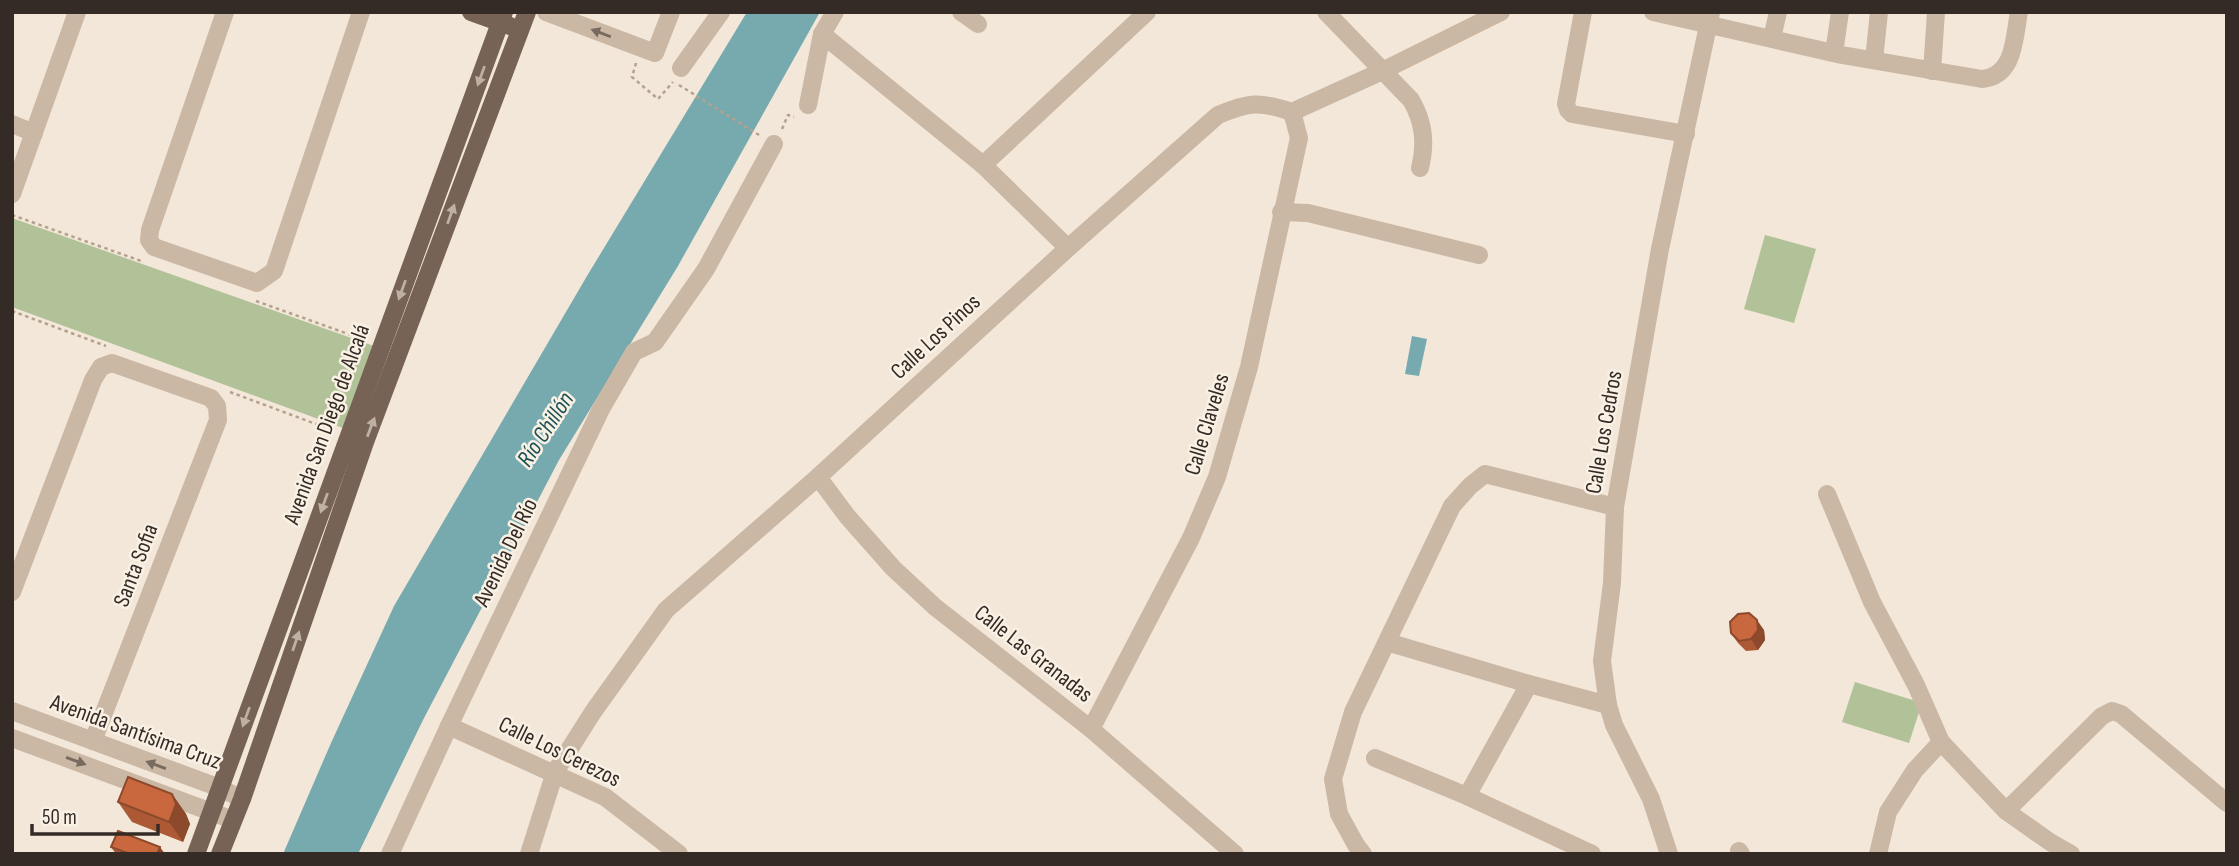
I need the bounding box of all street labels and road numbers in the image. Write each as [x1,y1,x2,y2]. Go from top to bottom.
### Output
street label: Calle Los Pinos [885,288,986,385]
street label: Avenida San Diego de Alcalá [277,320,376,529]
street label: Calle Los Cedros [1579,368,1629,496]
street label: Calle Claveles [1178,370,1236,479]
street label: Avenida Del Río [467,494,544,612]
street label: Santa Sofia [107,520,164,611]
street label: Calle Las Granadas [969,599,1098,709]
street label: Avenida Santísima Cruz [46,688,225,776]
street label: Calle Los Cerezos [494,710,625,793]

